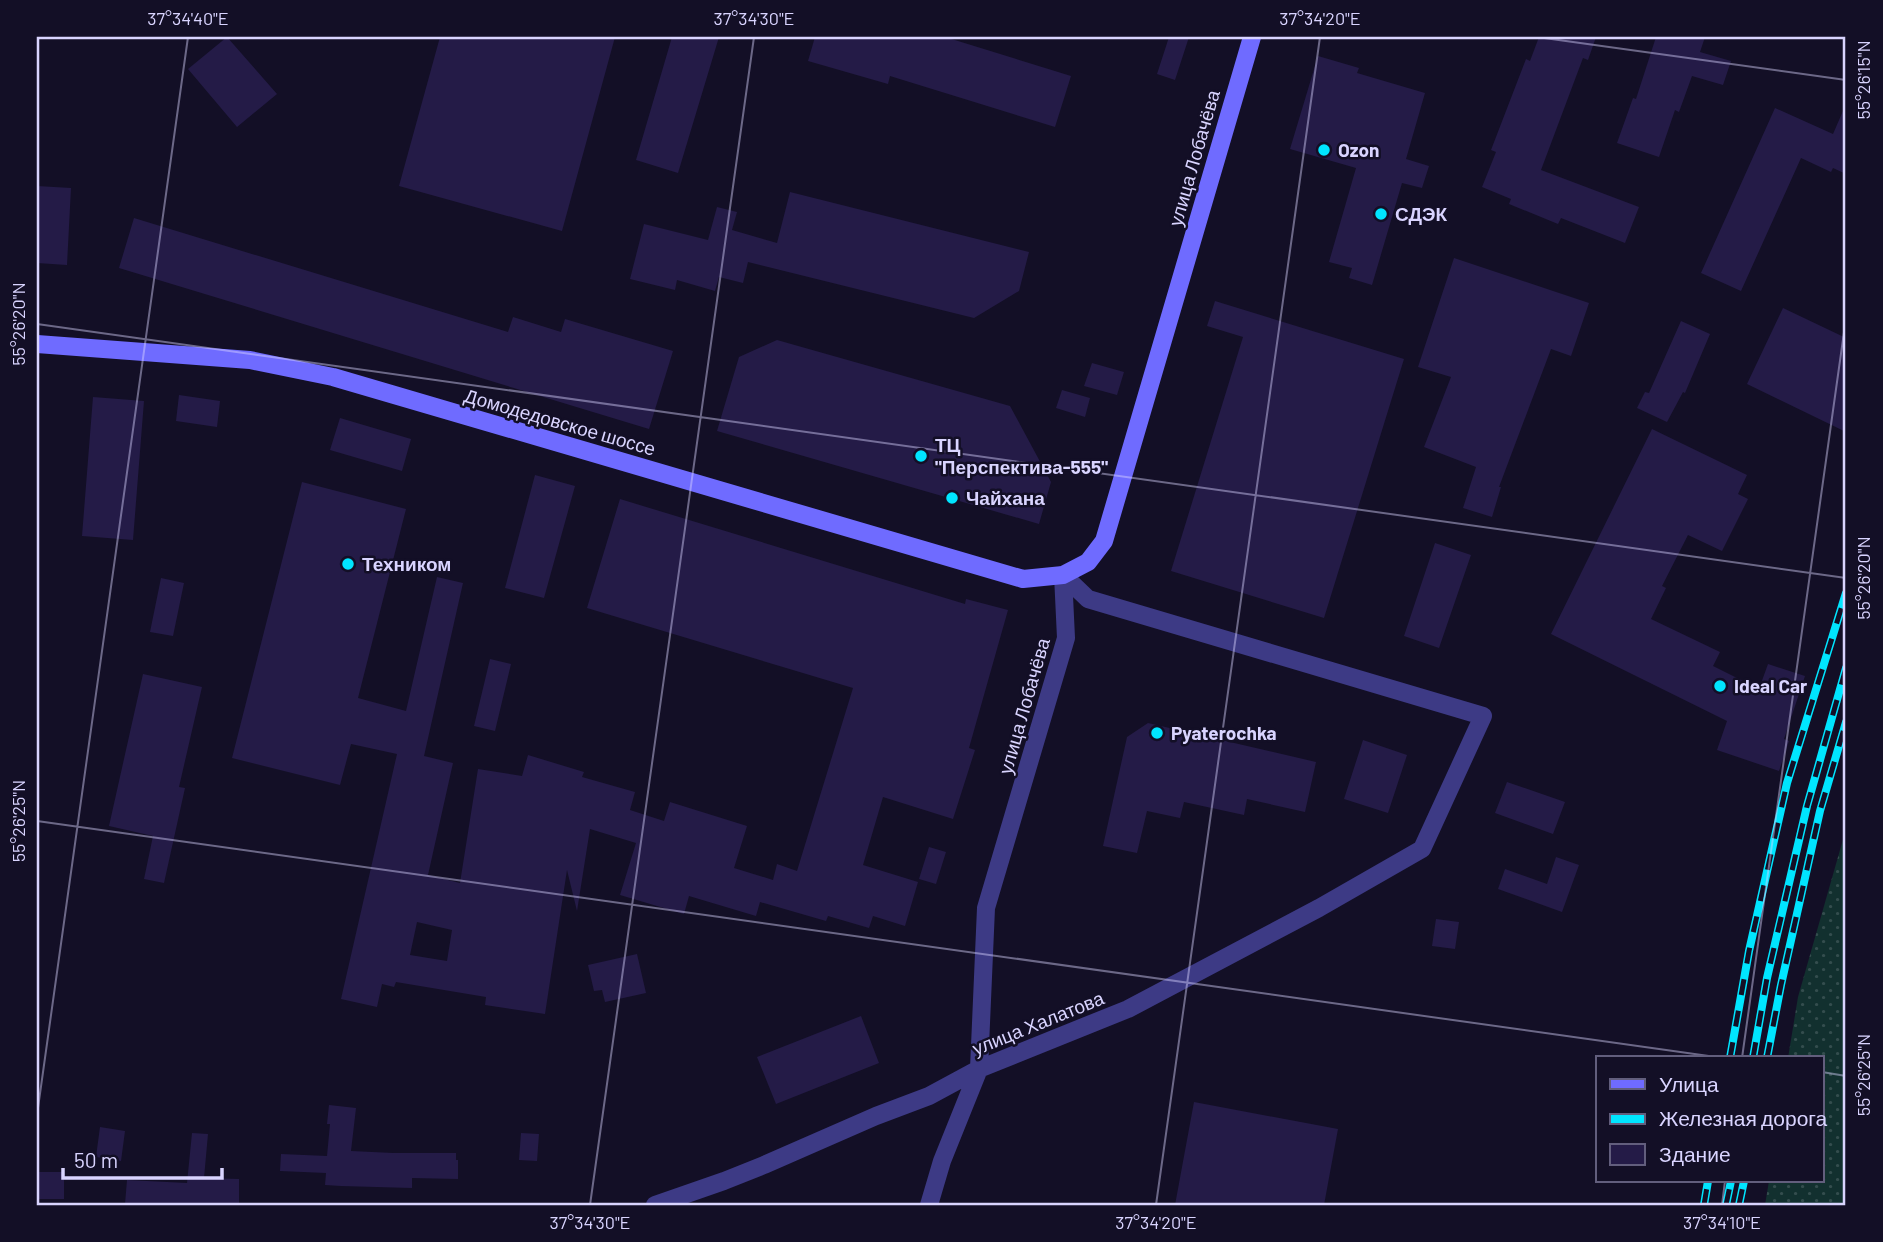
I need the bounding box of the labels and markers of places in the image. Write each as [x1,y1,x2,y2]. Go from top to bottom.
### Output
place label: Ozon [1338,138,1380,161]
marker: Ozon [1316,142,1332,158]
place label: СДЭК [1395,202,1448,225]
marker: СДЭК [1373,206,1389,222]
place label: ТЦ "Перспектива-555" [935,433,1108,478]
marker: ТЦ "Перспектива-555" [913,448,929,464]
place label: Чайхана [966,486,1045,509]
marker: Чайхана [944,490,960,506]
place label: Техником [362,552,451,575]
marker: Техником [340,556,356,572]
place label: Ideal Car [1734,674,1808,697]
marker: Ideal Car [1712,678,1728,694]
place label: Pyaterochka [1171,721,1277,744]
marker: Pyaterochka [1149,725,1165,741]

